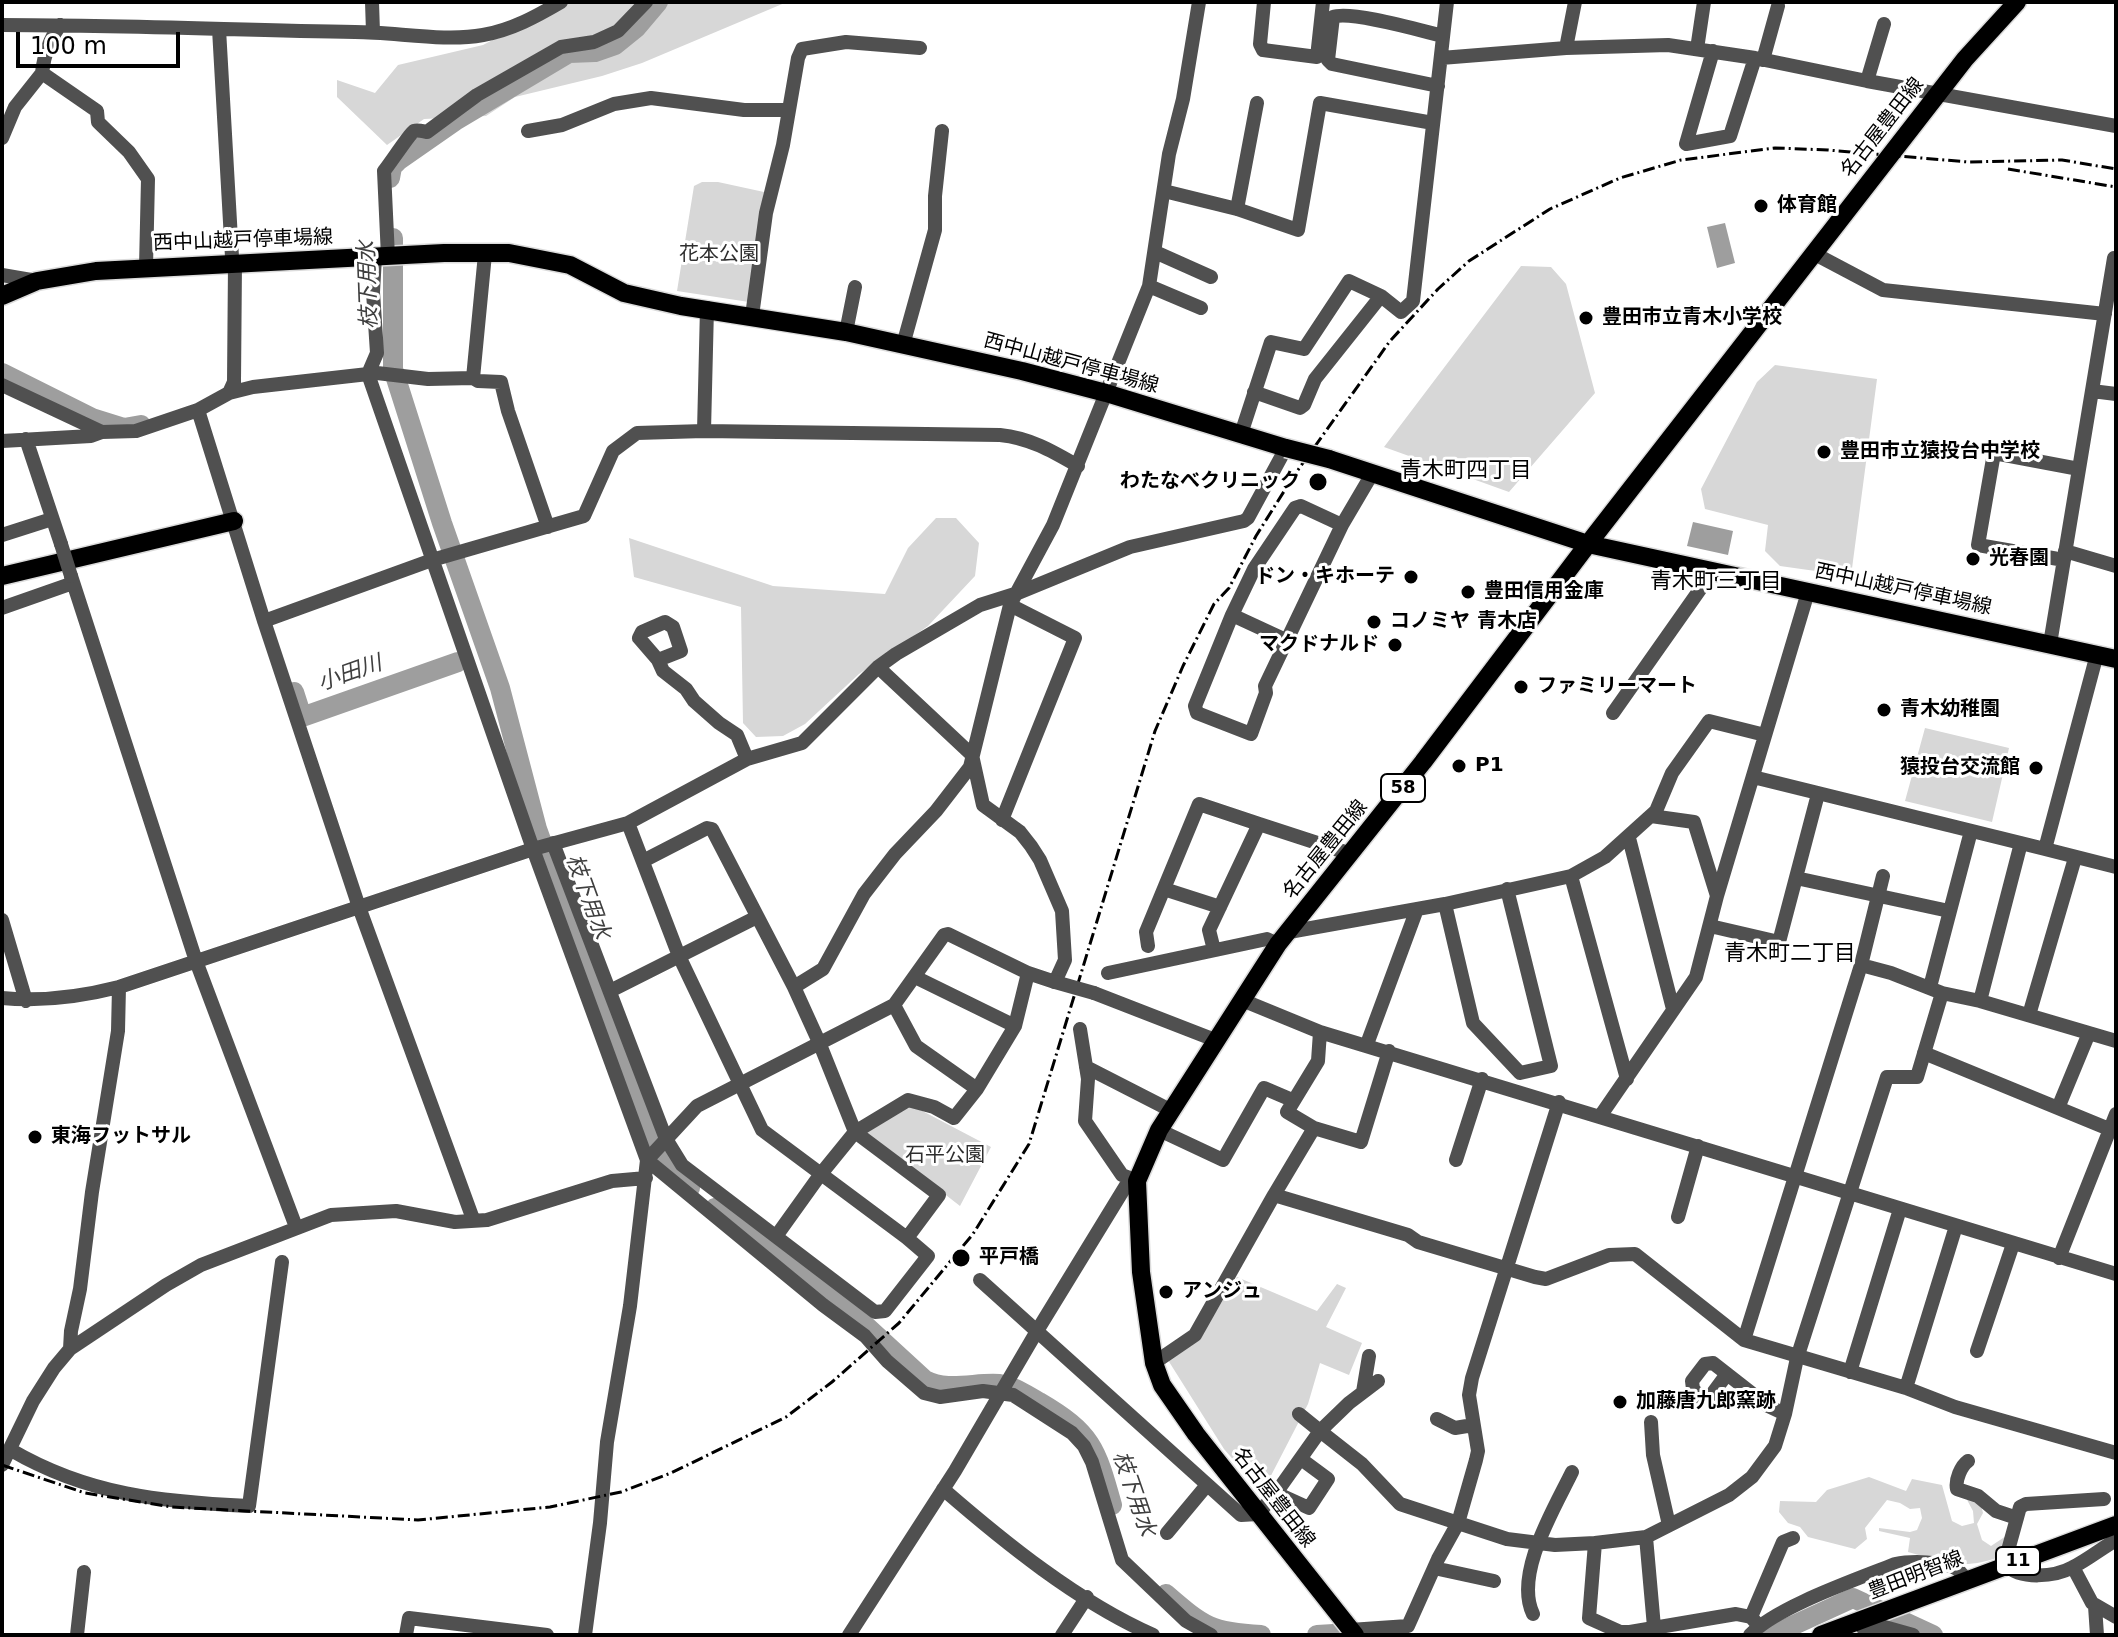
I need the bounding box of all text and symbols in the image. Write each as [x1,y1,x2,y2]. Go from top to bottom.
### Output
scale bar [20,16,184,66]
text: 100 m [30,32,107,60]
street label: 名古屋豊田線 [1837,73,1929,183]
place label: 体育館 [1777,194,1837,218]
marker: 体育館 [1752,197,1770,215]
street label: 西中山越戸停車場線 [153,226,333,256]
water label: 枝下用水 [354,241,384,329]
park label: 花本公園 [679,243,759,267]
place label: 豊田市立青木小学校 [1602,306,1782,330]
marker: 豊田市立青木小学校 [1577,309,1595,327]
street label: 西中山越戸停車場線 [981,329,1161,399]
place label: 豊田市立猿投台中学校 [1840,440,2040,464]
marker: 豊田市立猿投台中学校 [1815,443,1833,461]
district label: 青木町四丁目 [1400,458,1532,484]
place label: わたなべクリニック [1120,470,1300,494]
marker: わたなべクリニック [1307,471,1329,493]
place label: 光春園 [1989,547,2049,571]
marker: 光春園 [1964,550,1982,568]
street label: 西中山越戸停車場線 [1812,560,1994,620]
place label: ドン・キホーテ [1255,565,1395,589]
marker: ドン・キホーテ [1402,568,1420,586]
district label: 青木町三丁目 [1650,569,1782,595]
place label: 豊田信用金庫 [1484,580,1604,604]
marker: 豊田信用金庫 [1459,583,1477,601]
place label: コノミヤ 青木店 [1390,610,1537,634]
marker: コノミヤ 青木店 [1365,613,1383,631]
place label: マクドナルド [1259,633,1379,657]
marker: マクドナルド [1386,636,1404,654]
water label: 小田川 [315,651,385,697]
place label: ファミリーマート [1537,675,1697,699]
marker: ファミリーマート [1512,678,1530,696]
place label: 青木幼稚園 [1900,698,2000,722]
marker: 青木幼稚園 [1875,701,1893,719]
place label: P1 [1475,754,1504,778]
place label: 猿投台交流館 [1900,756,2020,780]
marker: P1 [1450,757,1468,775]
marker: 猿投台交流館 [2027,759,2045,777]
road number: 58 [1381,774,1425,802]
street label: 名古屋豊田線 [1279,796,1373,904]
water label: 枝下用水 [560,851,614,943]
district label: 青木町二丁目 [1724,941,1856,967]
place label: 東海フットサル [51,1125,191,1149]
marker: 東海フットサル [26,1128,44,1146]
park label: 石平公園 [905,1144,985,1168]
place label: 平戸橋 [979,1246,1039,1270]
marker: 平戸橋 [950,1247,972,1269]
place label: アンジュ [1182,1280,1262,1304]
marker: アンジュ [1157,1283,1175,1301]
place label: 加藤唐九郎窯跡 [1636,1390,1776,1414]
marker: 加藤唐九郎窯跡 [1611,1393,1629,1411]
street label: 名古屋豊田線 [1227,1443,1319,1553]
water label: 枝下用水 [1106,1448,1160,1540]
street label: 豊田明智線 [1865,1547,1967,1605]
road number: 11 [1996,1547,2040,1575]

